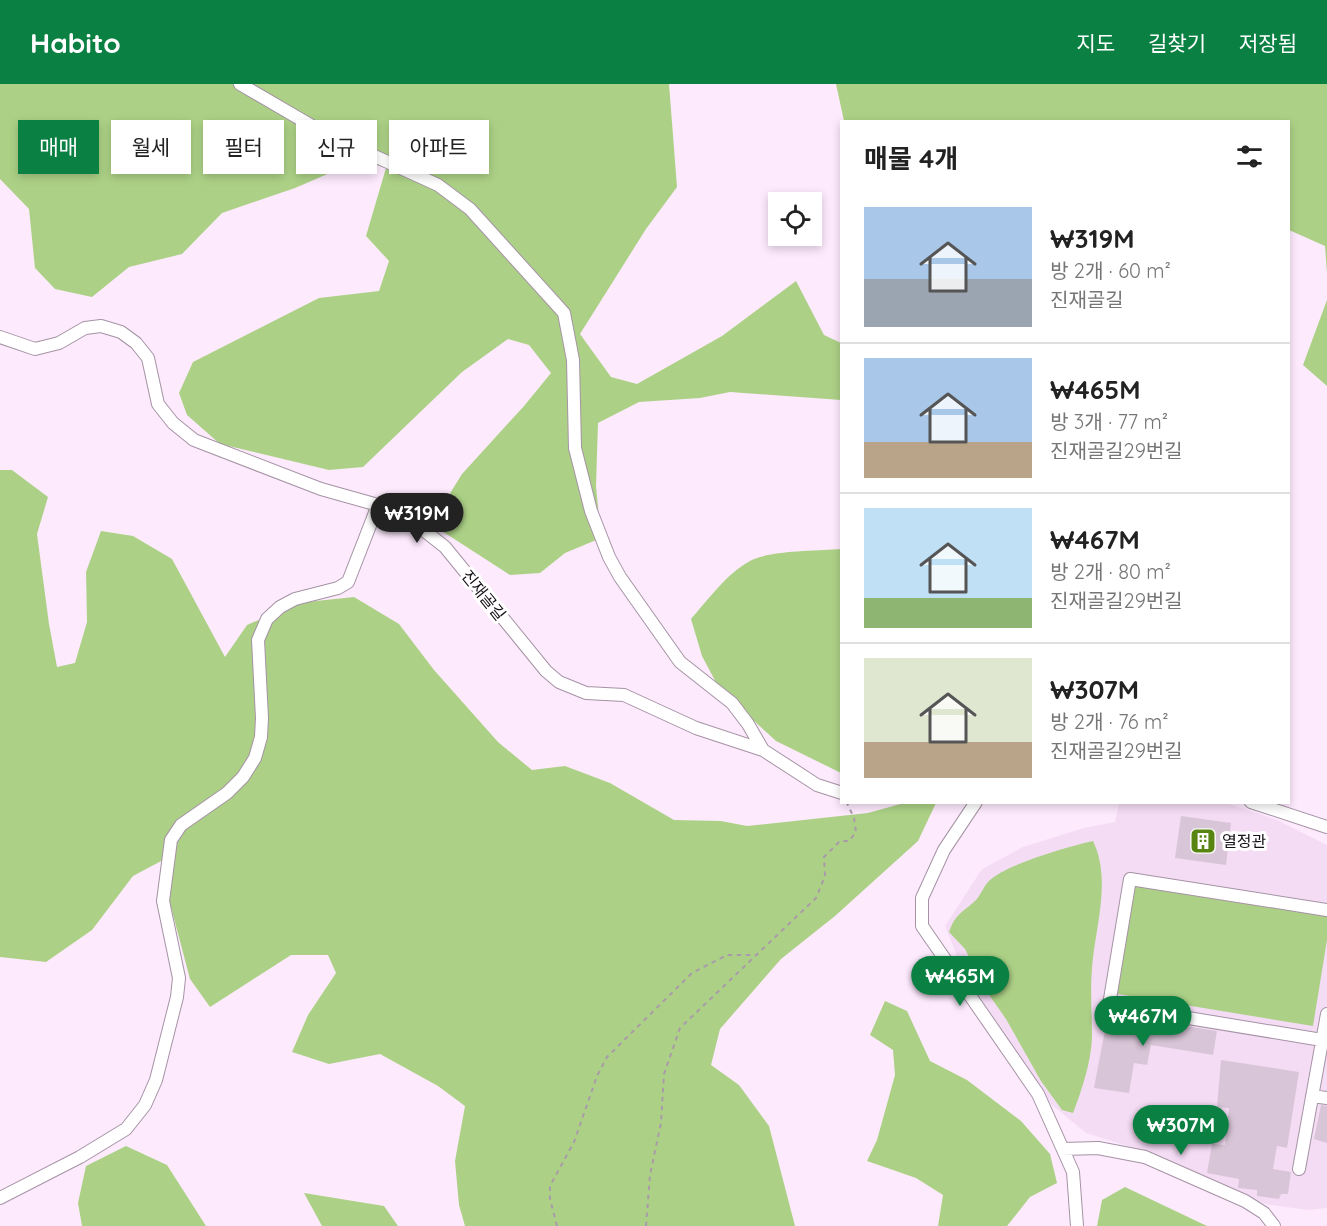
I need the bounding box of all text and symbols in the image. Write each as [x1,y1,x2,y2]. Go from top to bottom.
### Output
text: Habito [30,25,121,60]
text: 지도 [1076,30,1115,56]
text: 길찾기 [1148,30,1206,56]
text: 저장됨 [1239,30,1297,56]
chip: 매매 [18,120,99,174]
chip: 월세 [111,120,191,174]
chip: 필터 [203,120,284,174]
chip: 신규 [296,120,377,174]
chip: 아파트 [389,120,489,174]
icon: filters [1233,140,1266,173]
text: 매물 4개 [864,142,958,175]
map controls [768,192,822,246]
button: locate [768,192,822,246]
text: ₩319M [1050,222,1135,255]
icon: home [912,231,984,303]
text: 방 2개 · 60 m² [1050,258,1171,283]
text: 진재골길 [1050,287,1124,312]
text: ₩465M [1050,373,1140,406]
icon: home [912,382,984,454]
text: 방 3개 · 77 m² [1050,409,1168,434]
text: 진재골길29번길 [1050,438,1183,463]
pin: ₩319M [375,493,459,544]
text: ₩319M [384,500,450,525]
text: ₩467M [1050,523,1140,556]
icon: home [912,532,984,604]
text: 방 2개 · 80 m² [1050,559,1171,584]
street label: 진재골길 [458,566,510,624]
text: 진재골길29번길 [1050,588,1183,613]
text: ₩307M [1050,673,1139,706]
icon: home [912,682,984,754]
text: 방 2개 · 76 m² [1050,709,1169,734]
text: 진재골길29번길 [1050,738,1183,763]
building icon: 열정관 [1188,826,1218,856]
place label: 열정관 [1222,831,1266,851]
pin: ₩465M [918,956,1002,1007]
text: ₩465M [925,963,995,988]
pin: ₩467M [1101,996,1185,1047]
text: ₩467M [1108,1003,1178,1028]
pin: ₩307M [1139,1105,1223,1156]
text: ₩307M [1147,1112,1215,1137]

